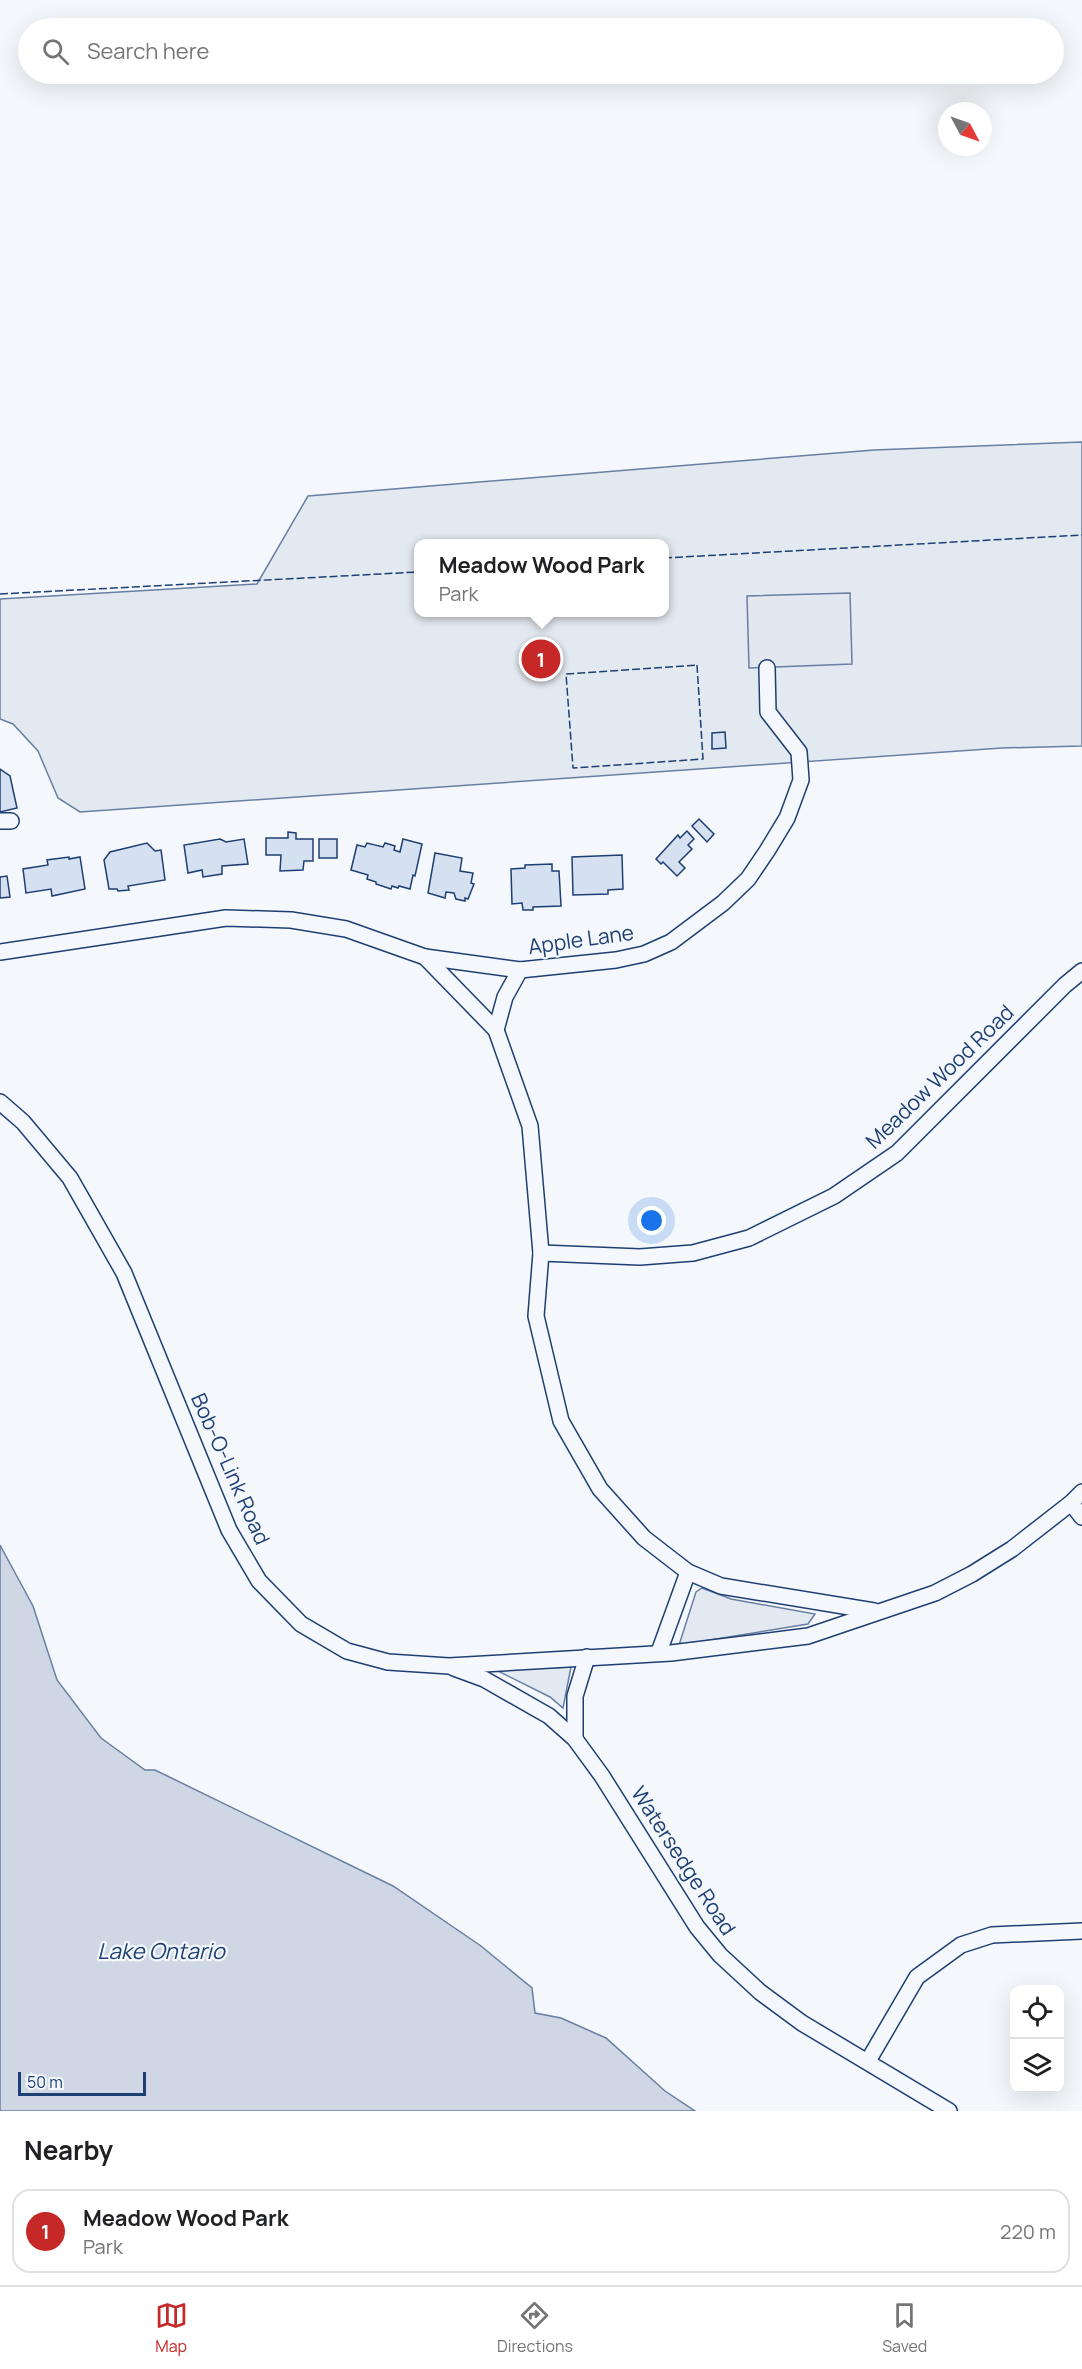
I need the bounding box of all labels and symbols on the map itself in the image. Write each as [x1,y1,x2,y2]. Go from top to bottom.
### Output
north arrow [938,102,992,156]
pin: 1 [522,636,560,682]
street label: Apple Lane [526,918,636,960]
street label: Meadow Wood Road [859,998,1019,1154]
your location [637,1206,666,1235]
street label: Bob-O-Link Road [185,1388,277,1549]
street label: Watersedge Road [625,1781,742,1940]
water label: Lake Ontario [97,1936,227,1966]
scale bar [18,2069,146,2096]

